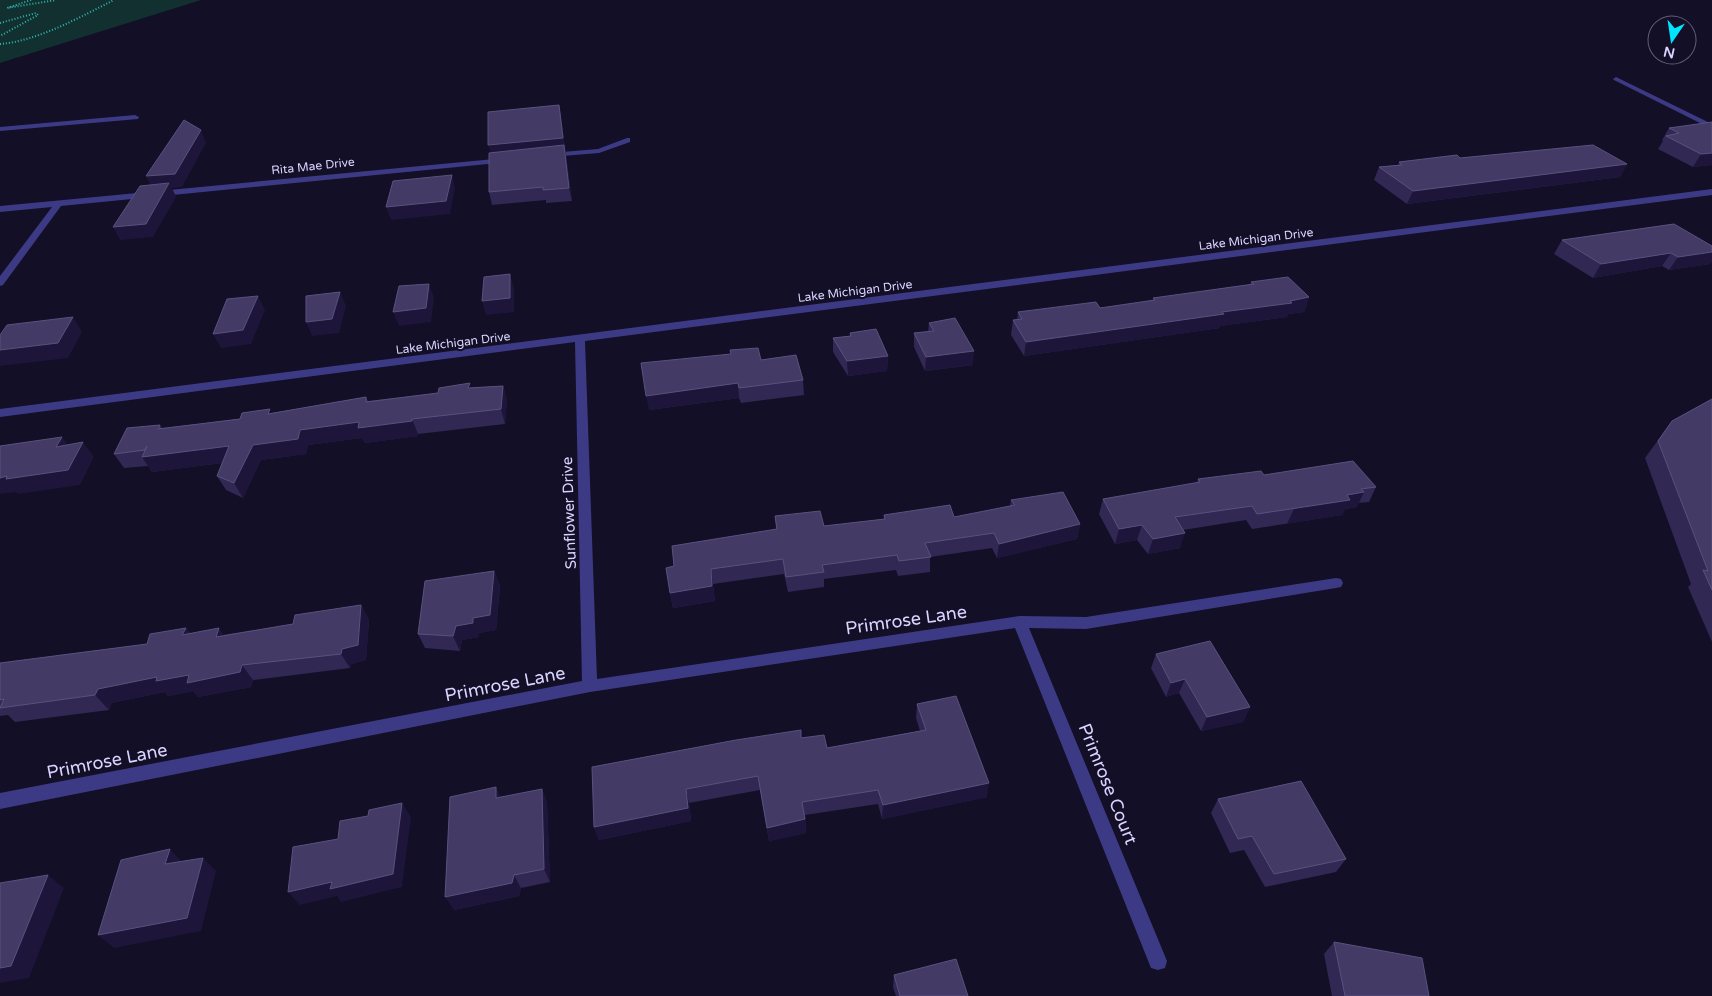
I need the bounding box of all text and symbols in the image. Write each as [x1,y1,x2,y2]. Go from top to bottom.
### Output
north arrow [1647,15,1697,65]
text: N [1662,43,1677,62]
street label: Rita Mae Drive [271,155,356,177]
street label: Lake Michigan Drive [1198,225,1314,253]
street label: Lake Michigan Drive [797,277,913,305]
street label: Lake Michigan Drive [395,329,511,357]
street label: Sunflower Drive [558,456,580,570]
street label: Primrose Lane [844,601,968,639]
street label: Primrose Lane [443,662,567,706]
street label: Primrose Court [1074,720,1142,848]
street label: Primrose Lane [45,739,169,783]

